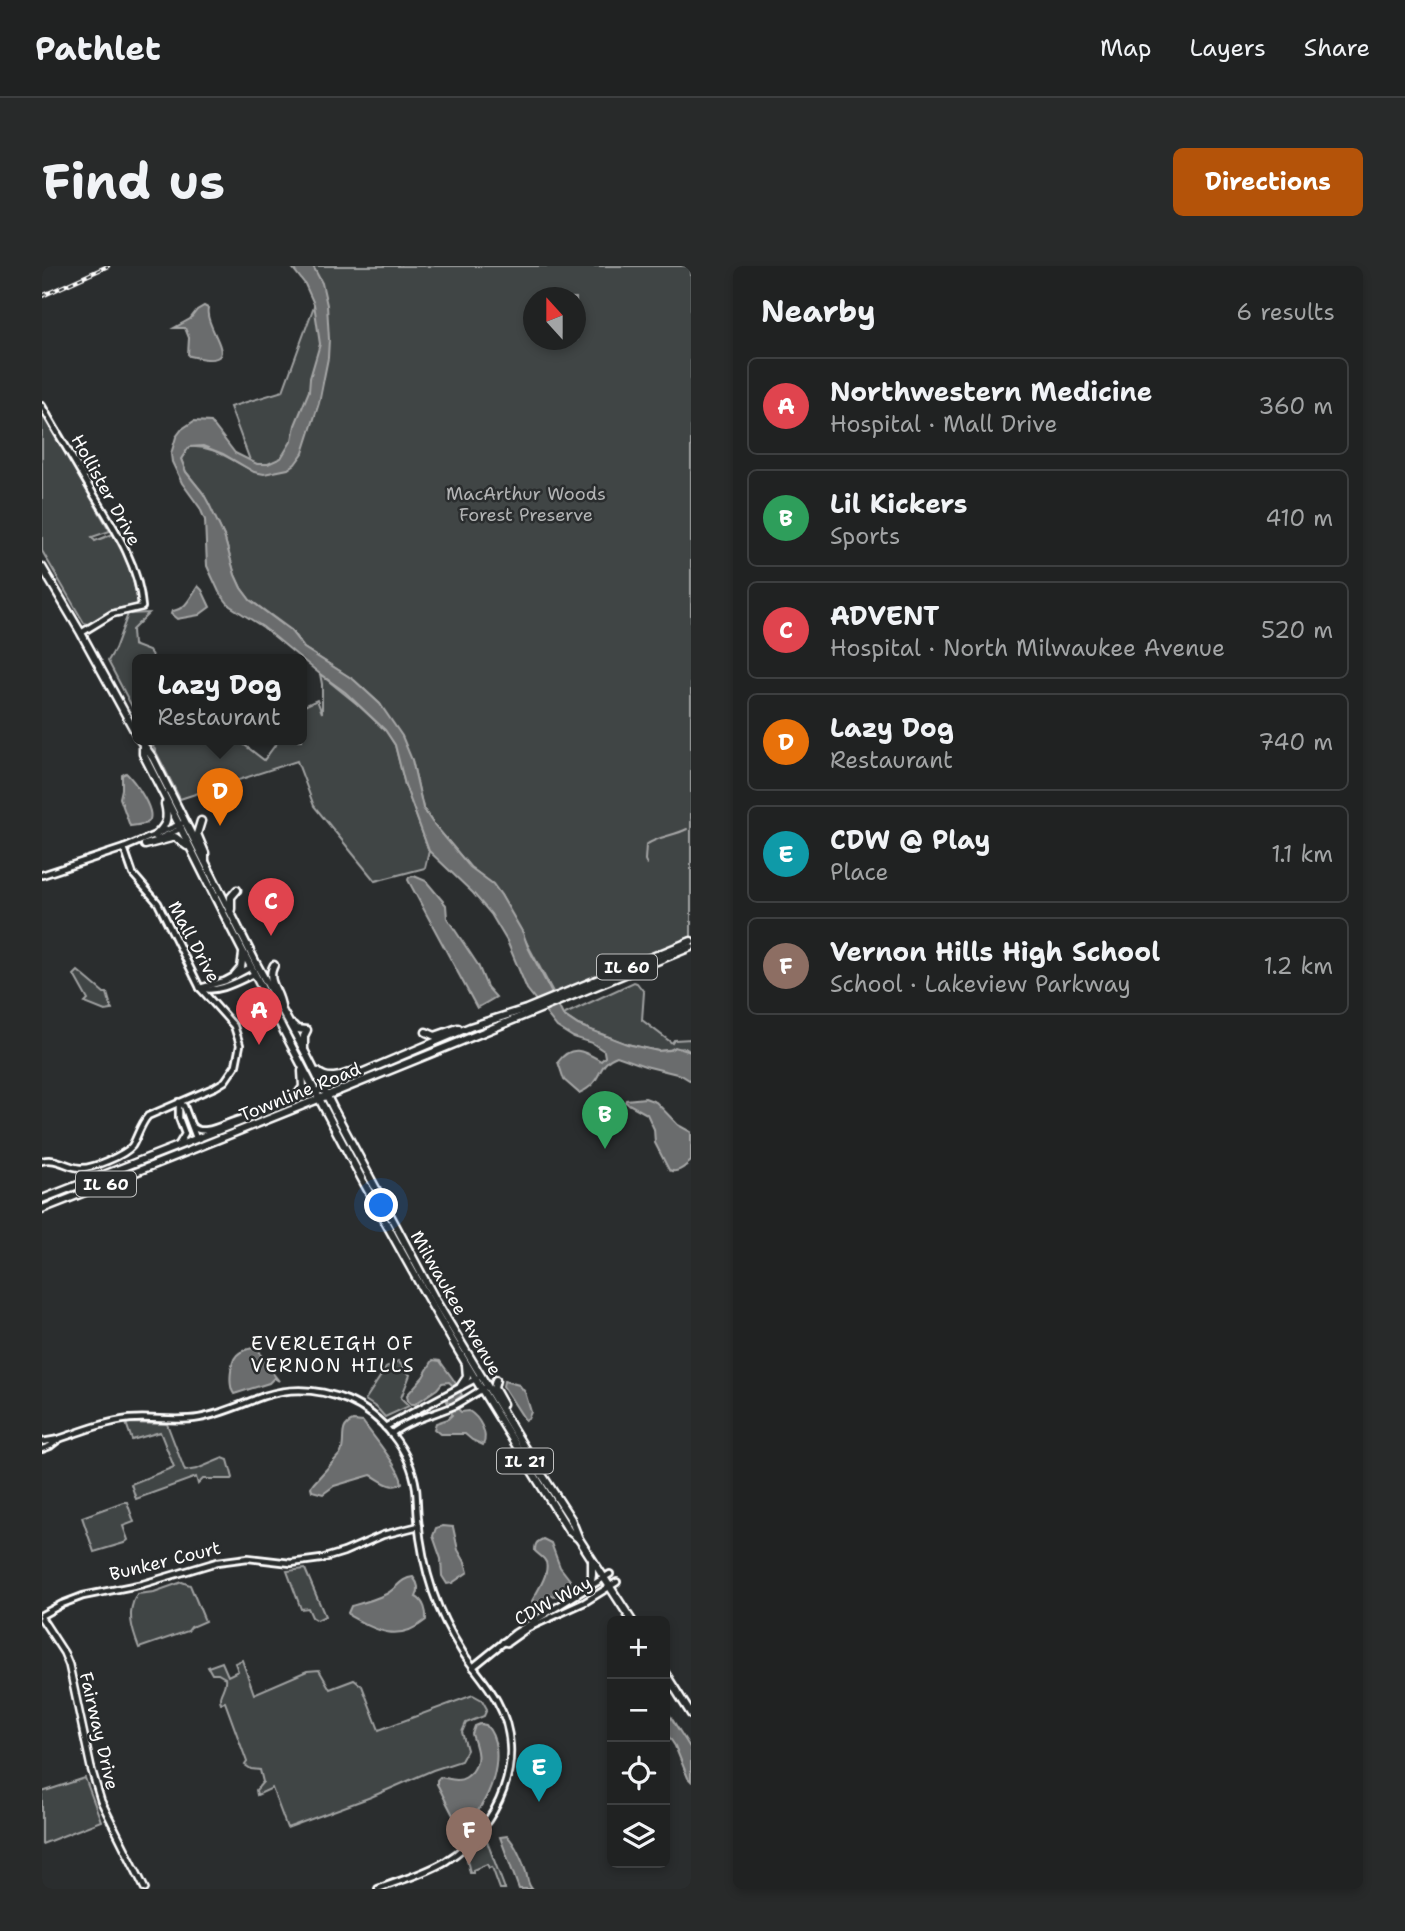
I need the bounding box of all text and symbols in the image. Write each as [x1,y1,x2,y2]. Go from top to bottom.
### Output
text: Pathlet [35,26,161,71]
text: Map [1100,32,1151,64]
text: Layers [1189,32,1266,64]
text: Share [1304,32,1370,64]
button: Directions [1173,148,1363,216]
text: Find us [42,149,225,215]
north arrow [523,287,586,350]
text: Nearby [761,291,876,332]
text: 6 results [1236,297,1335,327]
text: Northwestern Medicine [830,374,1152,409]
text: A [777,391,795,421]
text: 360 m [1258,391,1333,421]
text: Hospital · Mall Drive [830,409,1057,439]
street label: Hollister Drive [65,430,147,550]
park label: MacArthur Woods Forest Preserve [446,482,606,527]
text: Lil Kickers [830,486,967,521]
text: B [779,503,793,533]
text: 410 m [1265,503,1333,533]
text: Sports [830,521,901,551]
text: ADVENT [830,598,939,633]
text: C [779,615,793,645]
text: 520 m [1261,615,1333,645]
text: Hospital · North Milwaukee Avenue [830,633,1225,663]
popup [132,654,307,745]
text: Lazy Dog [158,667,281,702]
text: Restaurant [158,702,281,732]
text: Lazy Dog [830,710,954,745]
text: D [778,727,794,757]
text: 740 m [1258,727,1333,757]
text: Restaurant [830,745,953,775]
pin: D [197,768,243,826]
text: CDW @ Play [830,822,990,857]
text: E [778,839,794,869]
text: 1.1 km [1271,839,1333,869]
text: Place [830,857,889,887]
pin: C [248,878,294,936]
street label: Mall Drive [162,897,226,987]
text: Vernon Hills High School [830,934,1160,969]
text: F [779,951,793,981]
text: 1.2 km [1264,951,1333,981]
road number: IL 60 [597,954,657,980]
text: School · Lakeview Parkway [830,969,1131,999]
pin: A [236,987,282,1045]
street label: Townline Road [236,1057,364,1127]
pin: B [582,1091,628,1149]
road number: IL 60 [76,1172,136,1196]
your location [364,1188,398,1222]
street label: Milwaukee Avenue [405,1226,507,1380]
district label: EVERLEIGH OF VERNON HILLS [250,1331,416,1378]
road number: IL 21 [497,1448,553,1474]
street label: Bunker Court [107,1536,223,1586]
street label: CDW Way [510,1571,596,1631]
map controls [607,1616,670,1868]
button: + [607,1616,670,1679]
street label: Fairway Drive [74,1670,124,1792]
button: − [607,1679,670,1742]
button: locate [607,1742,670,1805]
pin: E [516,1744,562,1802]
button: layers [607,1805,670,1868]
pin: F [446,1807,492,1865]

